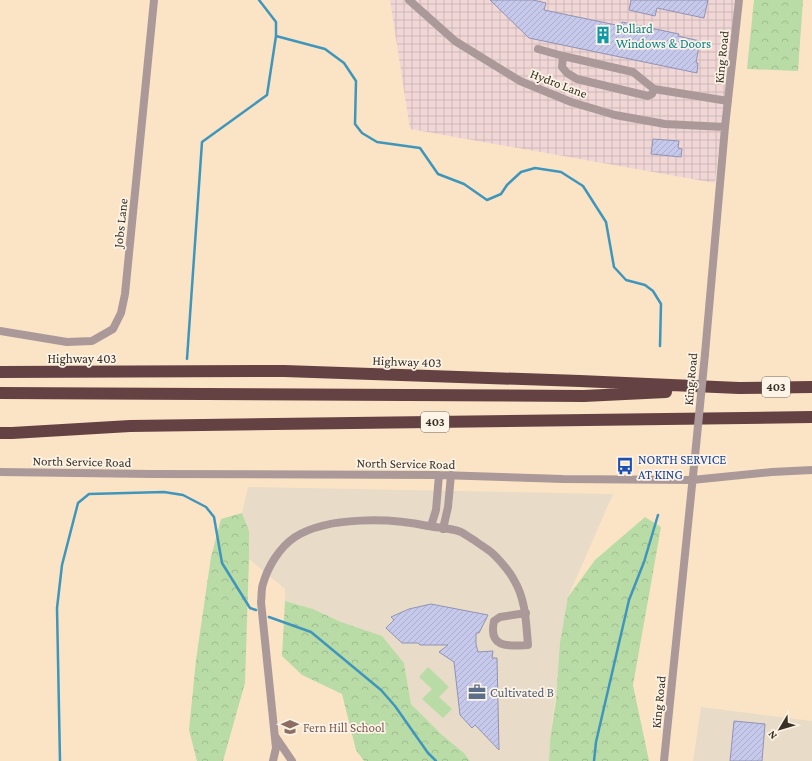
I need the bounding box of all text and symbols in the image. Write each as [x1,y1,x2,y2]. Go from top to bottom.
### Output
place label: Pollard Windows & Doors [616,21,711,51]
building icon: Pollard Windows & Doors [593,25,613,45]
street label: King Road [711,30,732,84]
street label: Hydro Lane [528,66,590,101]
street label: Jobs Lane [110,197,131,250]
street label: Highway 403 [47,351,117,366]
street label: King Road [681,352,700,406]
street label: Highway 403 [372,353,442,370]
road number: 403 [762,377,790,397]
road number: 403 [421,412,449,432]
place label: NORTH SERVICE AT KING [638,452,726,482]
street label: North Service Road [32,453,132,470]
street label: North Service Road [356,455,456,472]
bus stop icon: NORTH SERVICE AT KING [615,456,635,476]
street label: King Road [648,675,669,729]
office icon: Cultivated B [467,682,487,702]
place label: Cultivated B [490,685,554,700]
north arrow [760,709,800,749]
school or university icon: Fern Hill School [280,717,300,737]
place label: Fern Hill School [303,720,385,735]
text: N [765,728,779,742]

